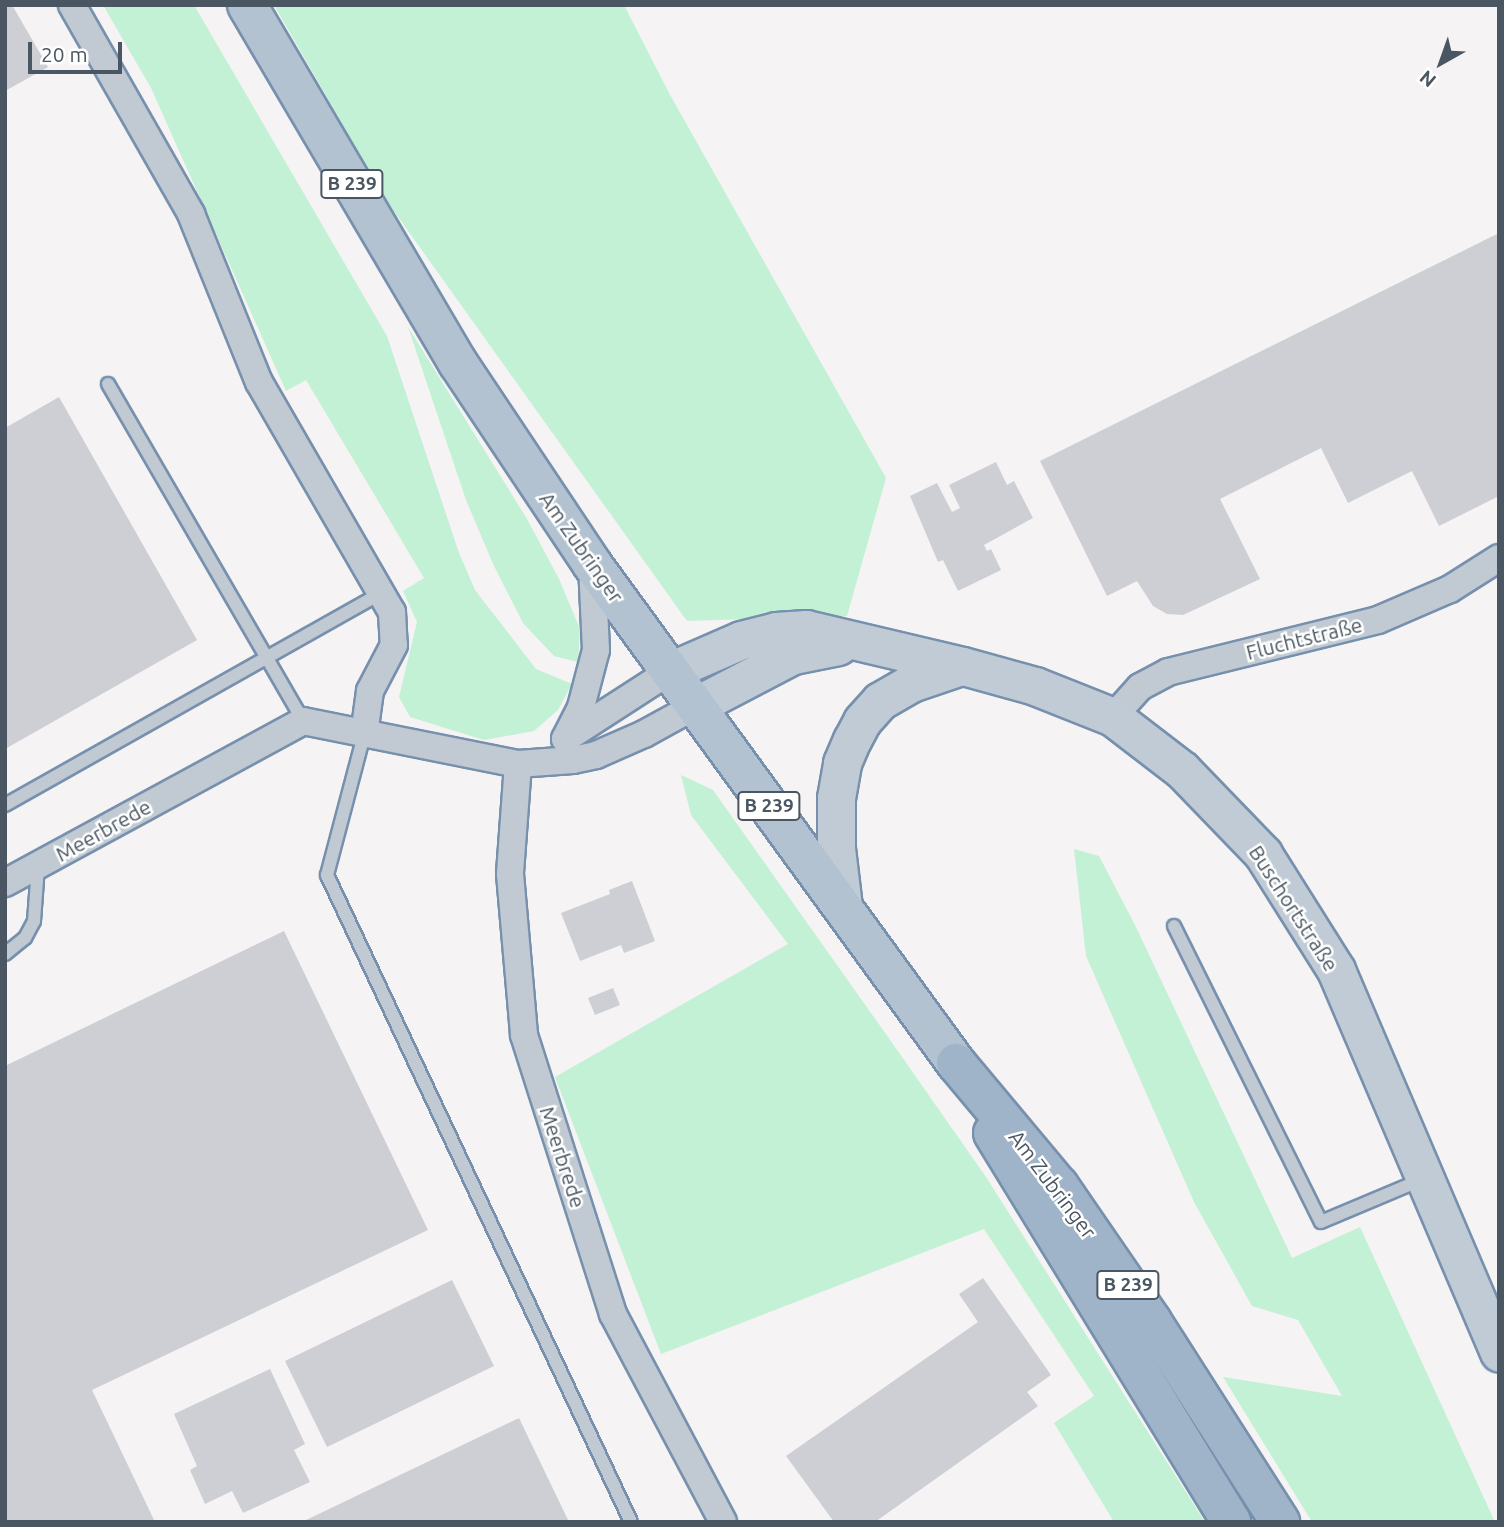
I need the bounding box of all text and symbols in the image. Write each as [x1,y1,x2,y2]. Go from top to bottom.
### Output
scale bar [32,28,126,72]
north arrow [1406,28,1476,98]
text: 20 m [41,42,88,66]
text: N [1415,66,1440,92]
road number: B 239 [319,168,385,200]
street label: Am Zubringer [535,487,629,607]
street label: Fluchtstraße [1243,611,1365,665]
road number: B 239 [736,790,802,821]
street label: Meerbrede [51,794,155,866]
street label: Buschortstraße [1244,840,1344,976]
street label: Meerbrede [535,1103,591,1211]
street label: Am Zubringer [1004,1125,1102,1243]
road number: B 239 [1095,1270,1161,1301]

